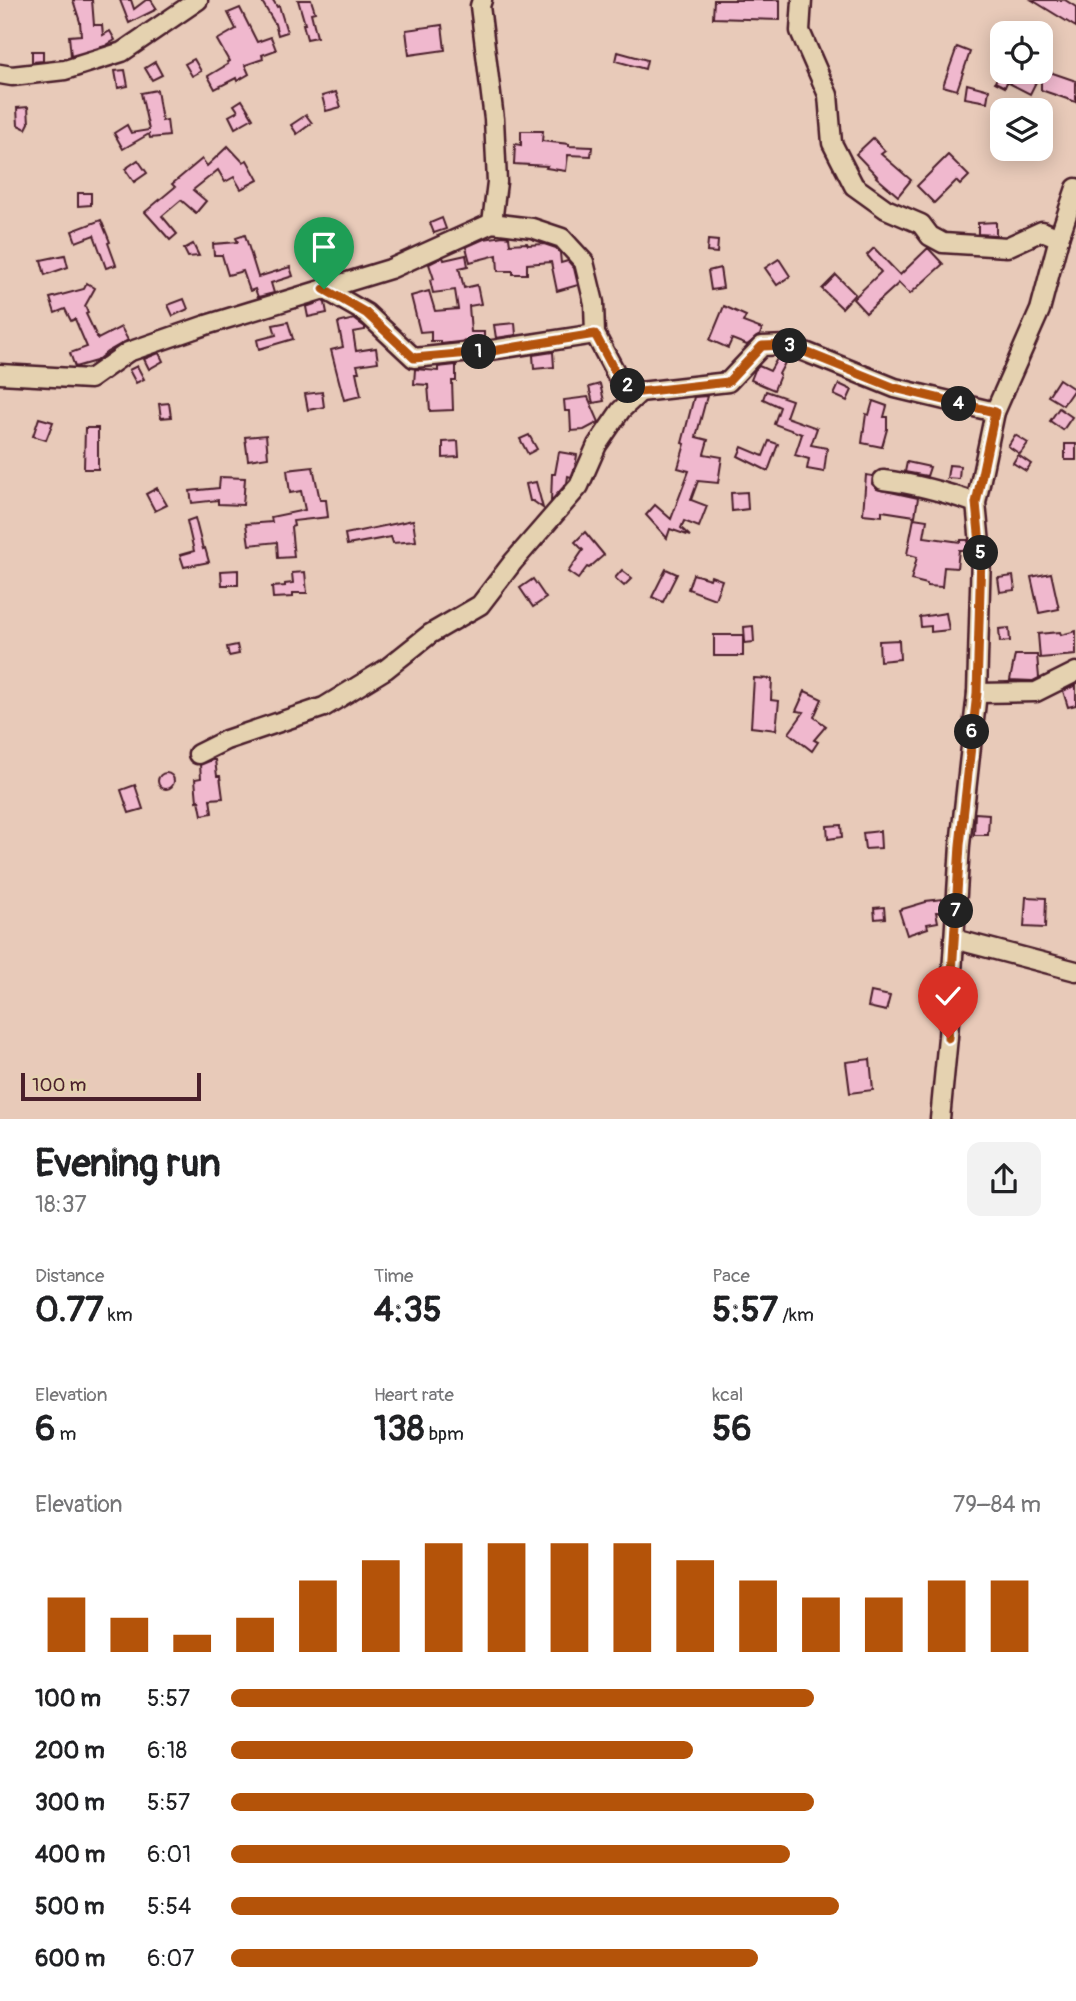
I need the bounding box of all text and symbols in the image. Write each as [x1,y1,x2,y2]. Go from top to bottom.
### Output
map controls [990,21,1053,161]
button: locate [990,21,1053,84]
button: layers [990,98,1053,161]
pin [294,217,354,289]
icon: arrive [305,228,343,266]
pin: 3 [772,328,808,364]
text: 3 [784,333,795,357]
pin: 1 [462,334,496,370]
text: 1 [475,339,482,363]
pin: 2 [610,368,646,404]
text: 2 [622,373,633,397]
pin: 4 [942,386,976,422]
text: 4 [953,391,964,415]
pin: 5 [964,536,998,570]
text: 5 [975,540,986,564]
pin: 6 [954,714,990,750]
text: 6 [966,719,977,743]
pin: 7 [939,894,974,928]
text: 7 [950,898,961,922]
pin [918,966,978,1038]
icon: check [929,977,967,1015]
scale bar [21,1070,201,1102]
text: 100 m [32,1073,86,1097]
text: Evening run [35,1140,221,1188]
button: share [967,1142,1041,1216]
text: 18:37 [35,1190,87,1219]
text: Distance [35,1264,104,1288]
text: Time [374,1264,413,1288]
text: Pace [712,1264,750,1288]
text: 0.77 [35,1288,104,1332]
text: 4:35 [374,1288,442,1332]
text: 5:57 [712,1288,778,1332]
text: km [104,1303,133,1327]
text: /km [778,1303,814,1327]
text: Elevation [35,1383,107,1407]
text: Heart rate [374,1383,454,1407]
text: kcal [712,1383,743,1407]
text: 6 [35,1407,55,1451]
text: 138 [374,1407,425,1451]
text: 56 [712,1407,752,1451]
text: m [55,1422,76,1446]
text: bpm [425,1422,464,1446]
text: Elevation [35,1490,123,1519]
text: 79–84 m [953,1490,1041,1519]
text: 100 m [35,1684,101,1713]
text: 5:57 [147,1684,190,1713]
text: 200 m [35,1736,105,1765]
text: 6:18 [147,1736,187,1765]
text: 300 m [35,1788,105,1817]
text: 5:57 [147,1788,190,1817]
text: 400 m [35,1840,105,1869]
text: 6:01 [147,1840,191,1869]
text: 500 m [35,1892,104,1921]
text: 5:54 [147,1892,191,1921]
text: 600 m [35,1944,105,1973]
text: 6:07 [147,1944,194,1973]

